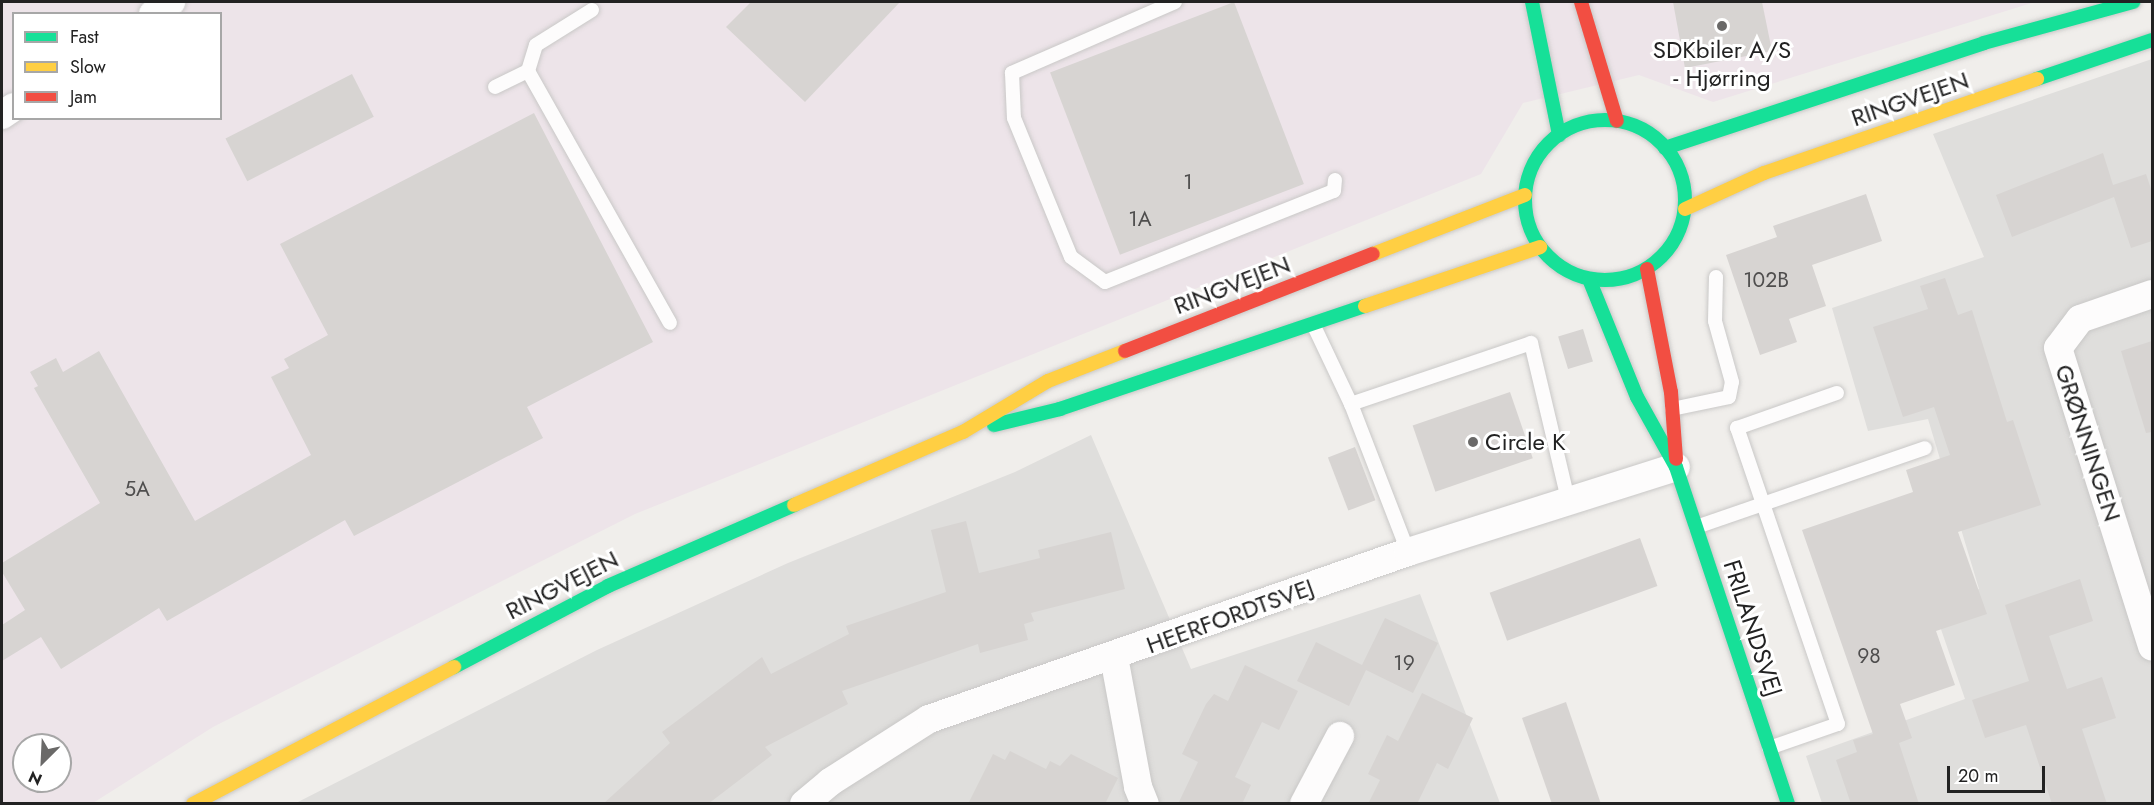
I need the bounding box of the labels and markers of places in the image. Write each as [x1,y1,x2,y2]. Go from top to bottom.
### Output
marker: SDKbiler A/S - Hjørring [1715,19,1729,33]
place label: SDKbiler A/S - Hjørring [1653,36,1791,92]
place label: Circle K [1485,428,1566,456]
marker: Circle K [1466,435,1480,449]

